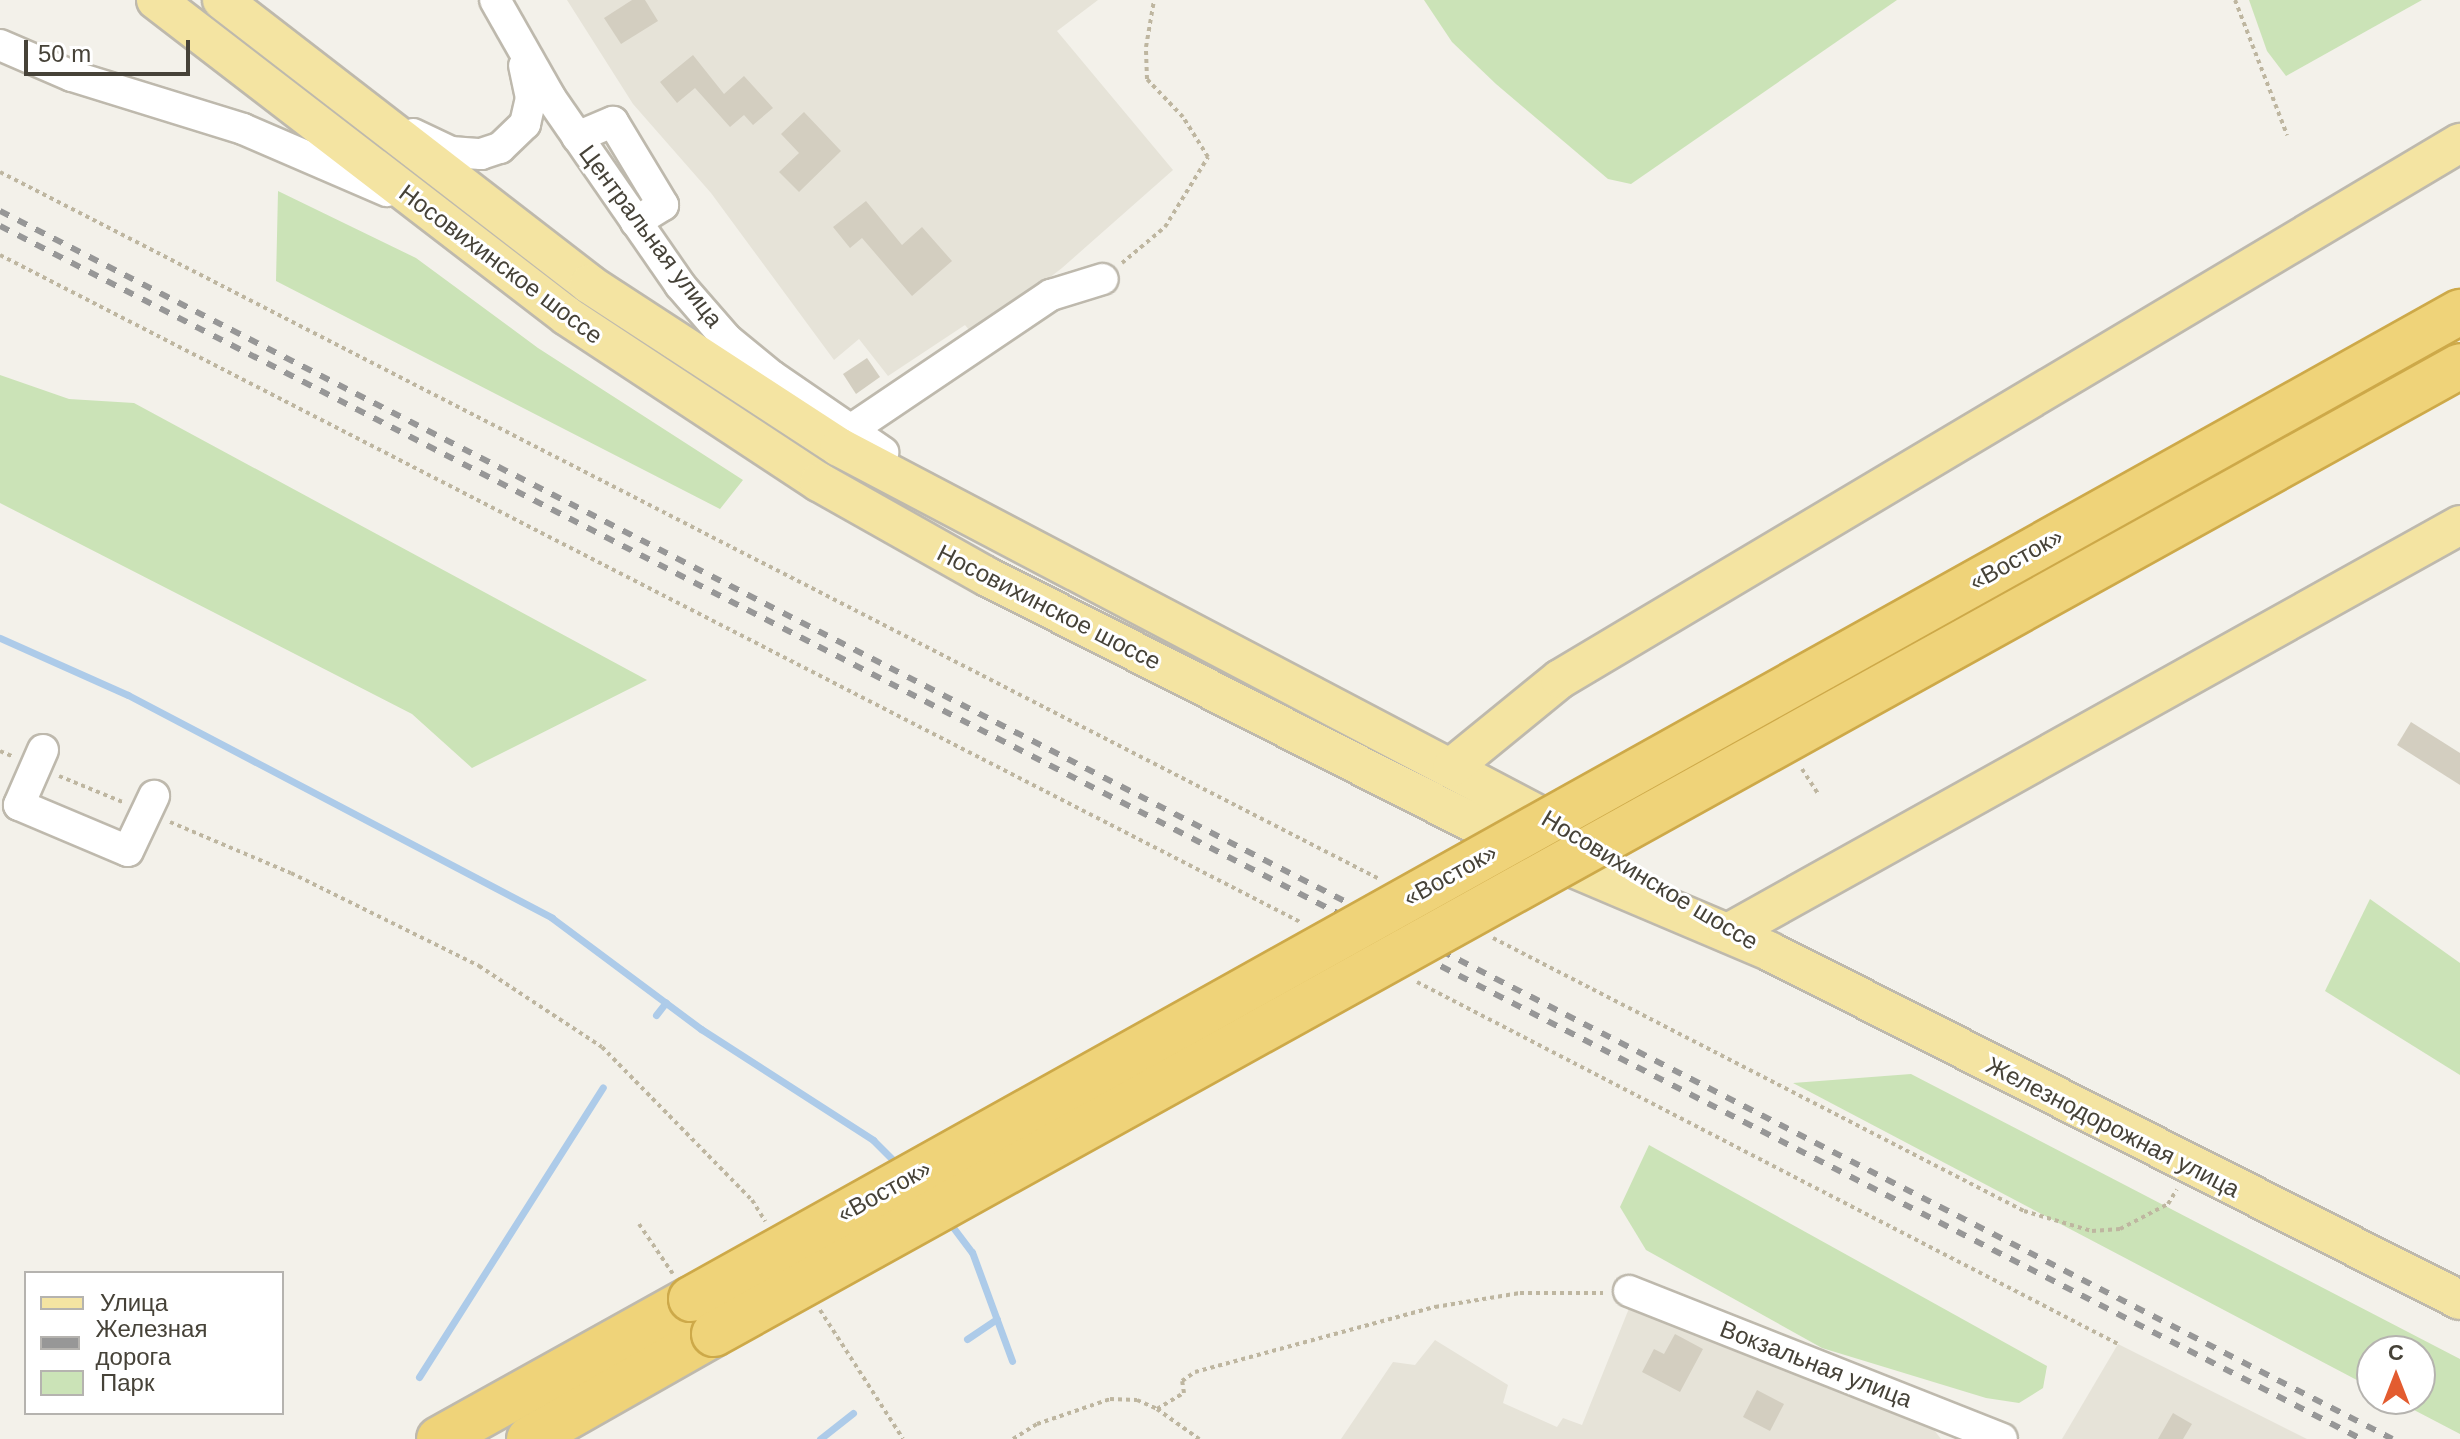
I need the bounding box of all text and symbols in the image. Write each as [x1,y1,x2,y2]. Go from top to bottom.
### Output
scale bar [28,24,194,74]
text: 50 m [38,40,91,67]
street label: Центральная улица [573,139,729,333]
street label: Носовихинское шоссе [394,178,608,350]
street label: «Восток» [1964,522,2068,596]
street label: Носовихинское шоссе [932,538,1166,676]
street label: Носовихинское шоссе [1537,804,1763,956]
street label: «Восток» [1398,838,1502,912]
street label: Железнодорожная улица [1982,1051,2244,1203]
street label: «Восток» [832,1154,936,1228]
legend [24,1271,284,1415]
text: Улица [100,1289,168,1316]
street label: Вокзальная улица [1716,1314,1916,1414]
text: Железная дорога [96,1315,207,1370]
north arrow [2356,1335,2436,1415]
text: С [2388,1340,2404,1365]
text: Парк [100,1369,154,1396]

